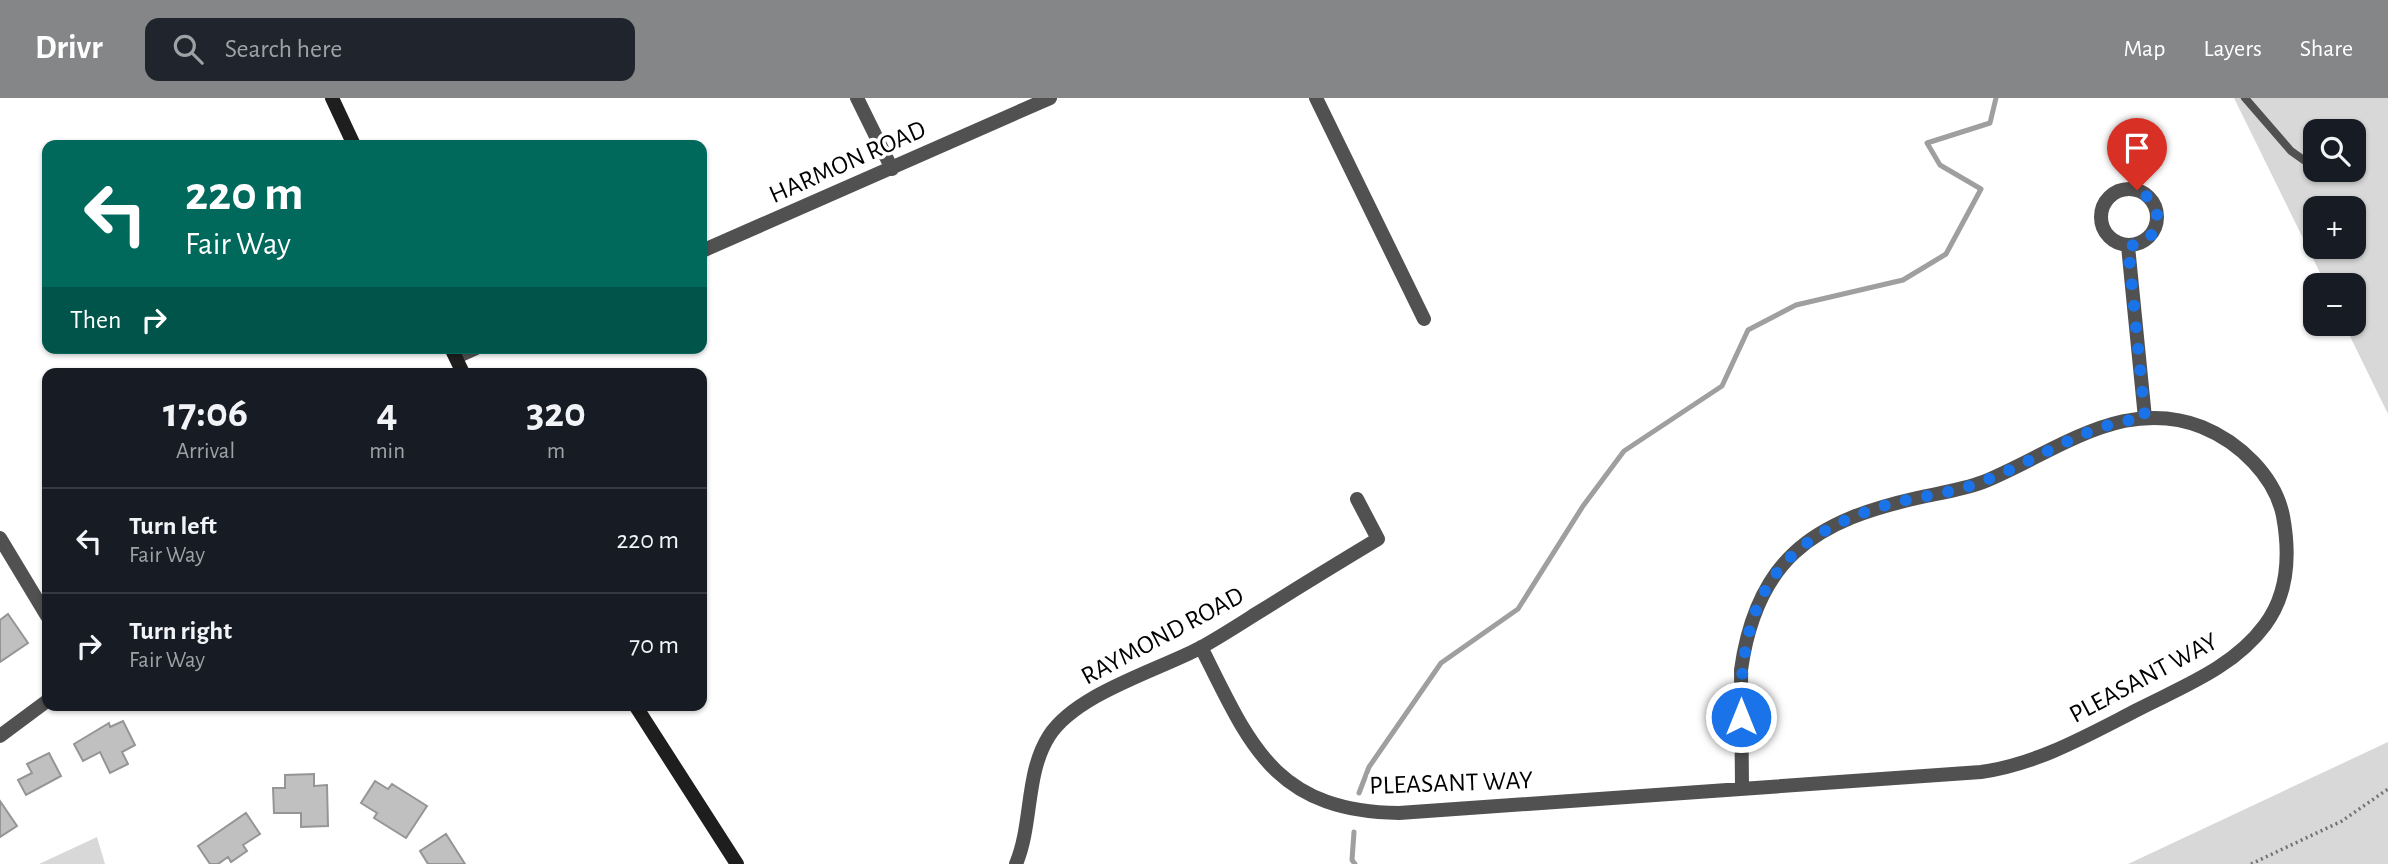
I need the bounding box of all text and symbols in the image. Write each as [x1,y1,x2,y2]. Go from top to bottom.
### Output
search box [145,18,635,81]
icon: search [169,30,207,68]
text: Drivr [35,32,103,65]
text: Search here [225,36,342,62]
text: Map [2123,37,2165,61]
text: Layers [2203,37,2262,61]
text: Share [2300,37,2353,61]
street label: HARMON ROAD [765,116,930,208]
pin [2107,118,2167,190]
map controls [2303,119,2366,336]
button: search [2303,119,2366,182]
icon: arrive [2118,129,2156,167]
icon: left [70,168,161,259]
text: 220 m [185,170,304,219]
button: + [2303,196,2366,259]
text: Fair Way [185,228,291,260]
button: − [2303,273,2366,336]
icon: right [135,301,173,339]
text: Then [70,307,121,333]
text: 17:06 [163,392,248,434]
text: 4 [377,392,398,434]
text: 320 [526,392,586,434]
text: Arrival [176,440,235,463]
text: min [369,440,405,463]
text: m [547,440,565,463]
text: Turn left [129,513,217,539]
icon: left [70,522,108,560]
text: 220 m [617,527,679,553]
text: Fair Way [129,544,205,567]
street label: RAYMOND ROAD [1077,582,1248,690]
text: Turn right [129,618,232,644]
icon: right [70,627,108,665]
street label: PLEASANT WAY [2065,628,2222,728]
text: 70 m [629,632,679,658]
text: Fair Way [129,649,205,672]
position arrow [1704,680,1778,754]
street label: PLEASANT WAY [1369,767,1534,799]

